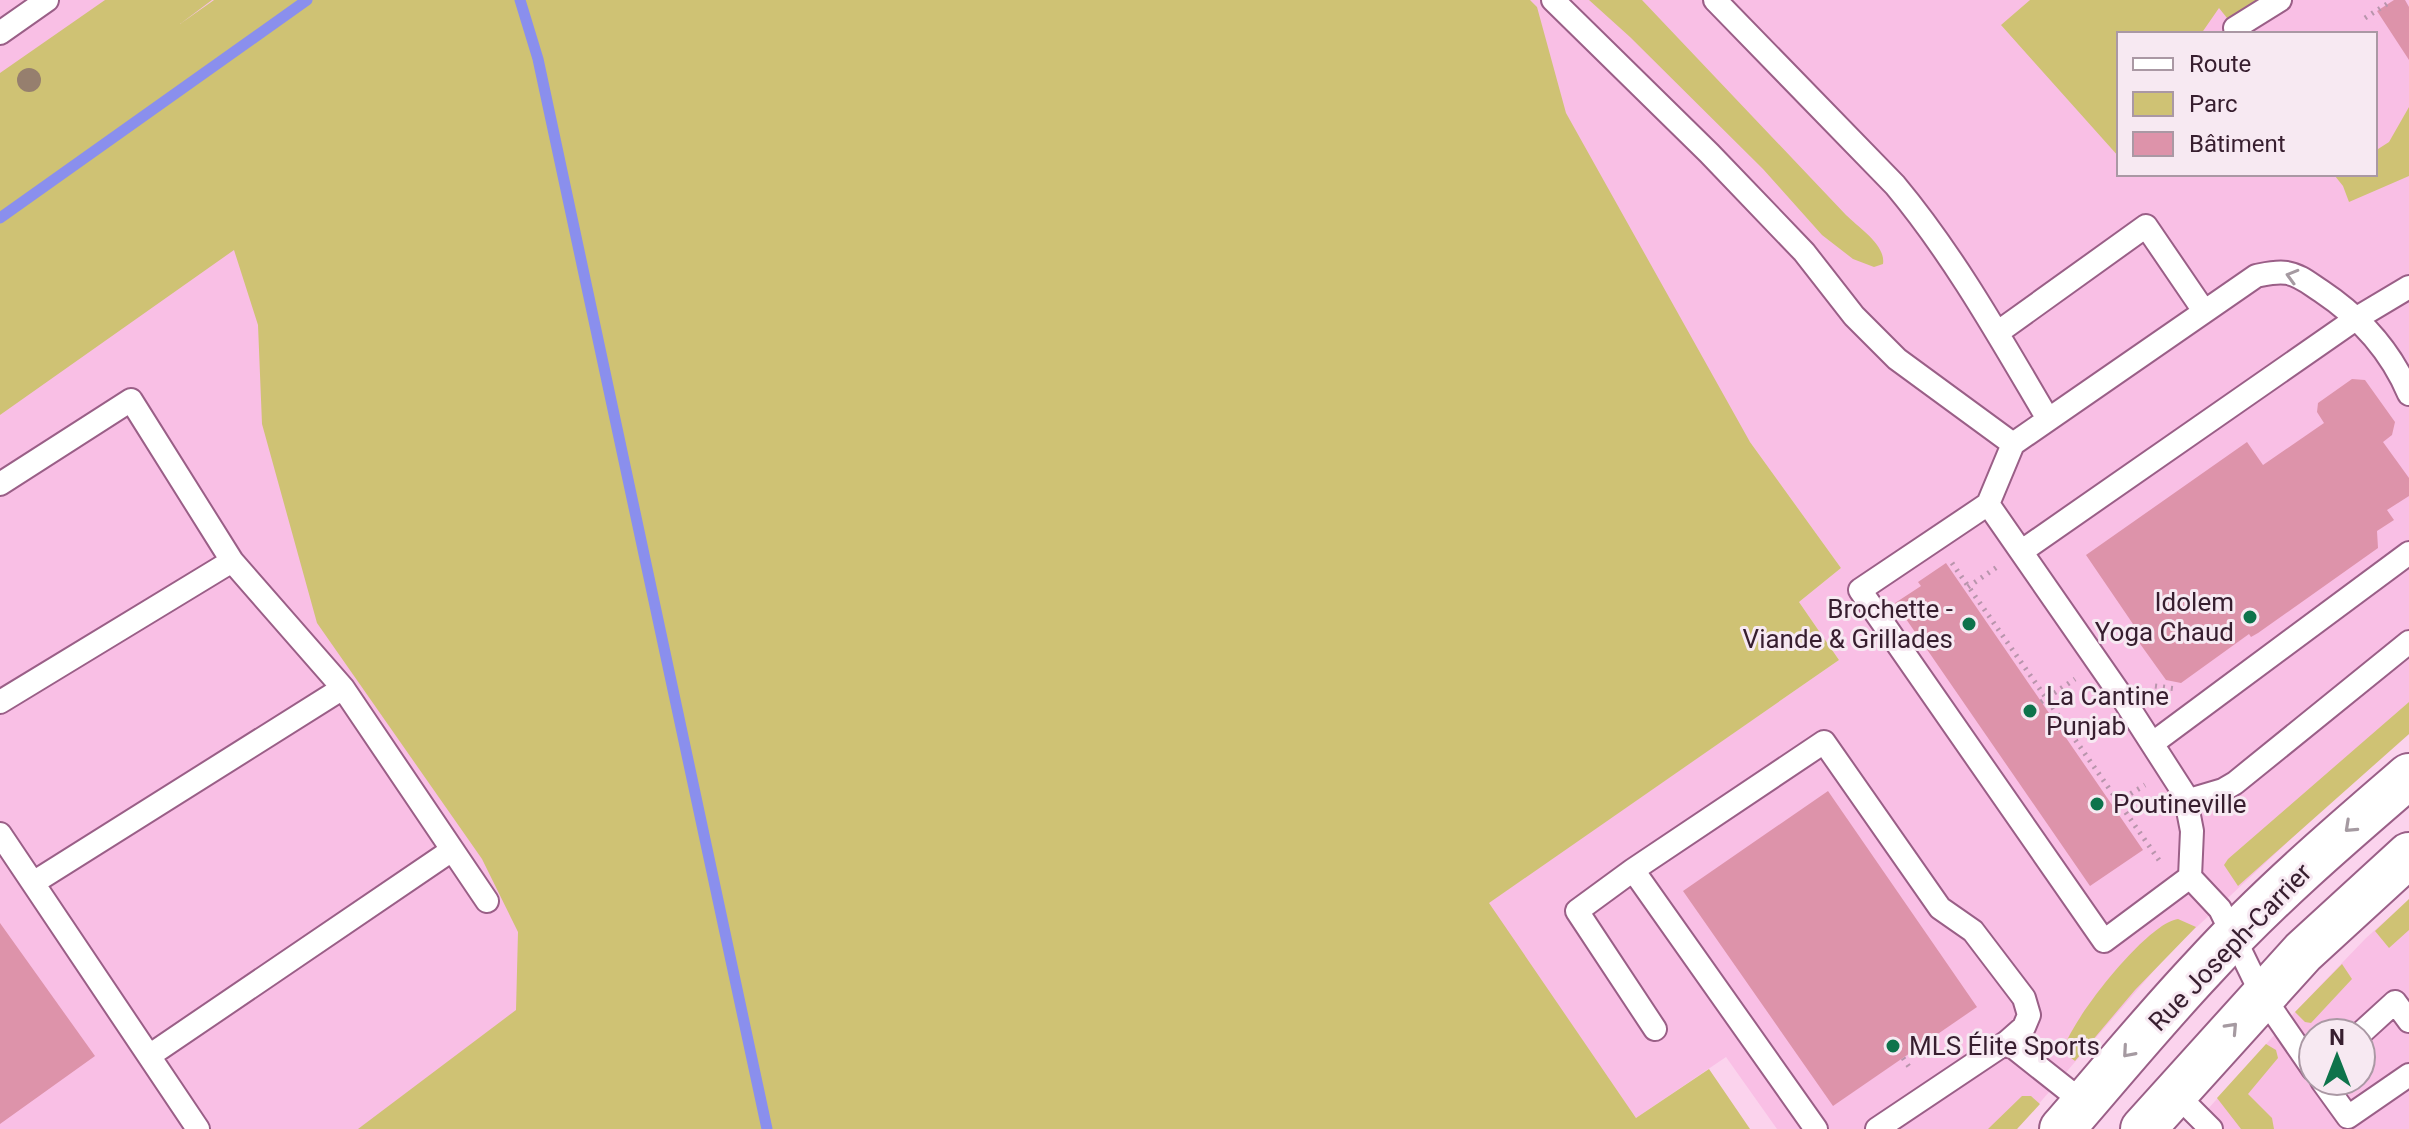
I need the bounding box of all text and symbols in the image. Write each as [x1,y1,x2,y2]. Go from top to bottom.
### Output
legend [2117,32,2377,176]
text: Route [2189,50,2251,78]
text: Parc [2189,90,2238,118]
text: Bâtiment [2189,130,2286,158]
one-way arrow [2286,269,2299,286]
place label: Idolem Yoga Chaud [2095,587,2234,647]
place label: Brochette - Viande & Grillades [1743,594,1953,654]
marker: Idolem Yoga Chaud [2241,608,2259,626]
marker: Brochette - Viande & Grillades [1960,615,1978,633]
place label: La Cantine Punjab [2046,681,2169,741]
marker: La Cantine Punjab [2021,702,2039,720]
place label: Poutineville [2113,789,2247,819]
marker: Poutineville [2088,795,2106,813]
one-way arrow [2345,818,2359,833]
street label: Rue Joseph-Carrier [2143,857,2318,1037]
north arrow [2297,1017,2377,1097]
one-way arrow [2222,1023,2236,1038]
text: N [2329,1025,2345,1050]
place label: MLS Élite Sports [1909,1031,2100,1061]
marker: MLS Élite Sports [1884,1037,1902,1055]
one-way arrow [2124,1043,2138,1058]

